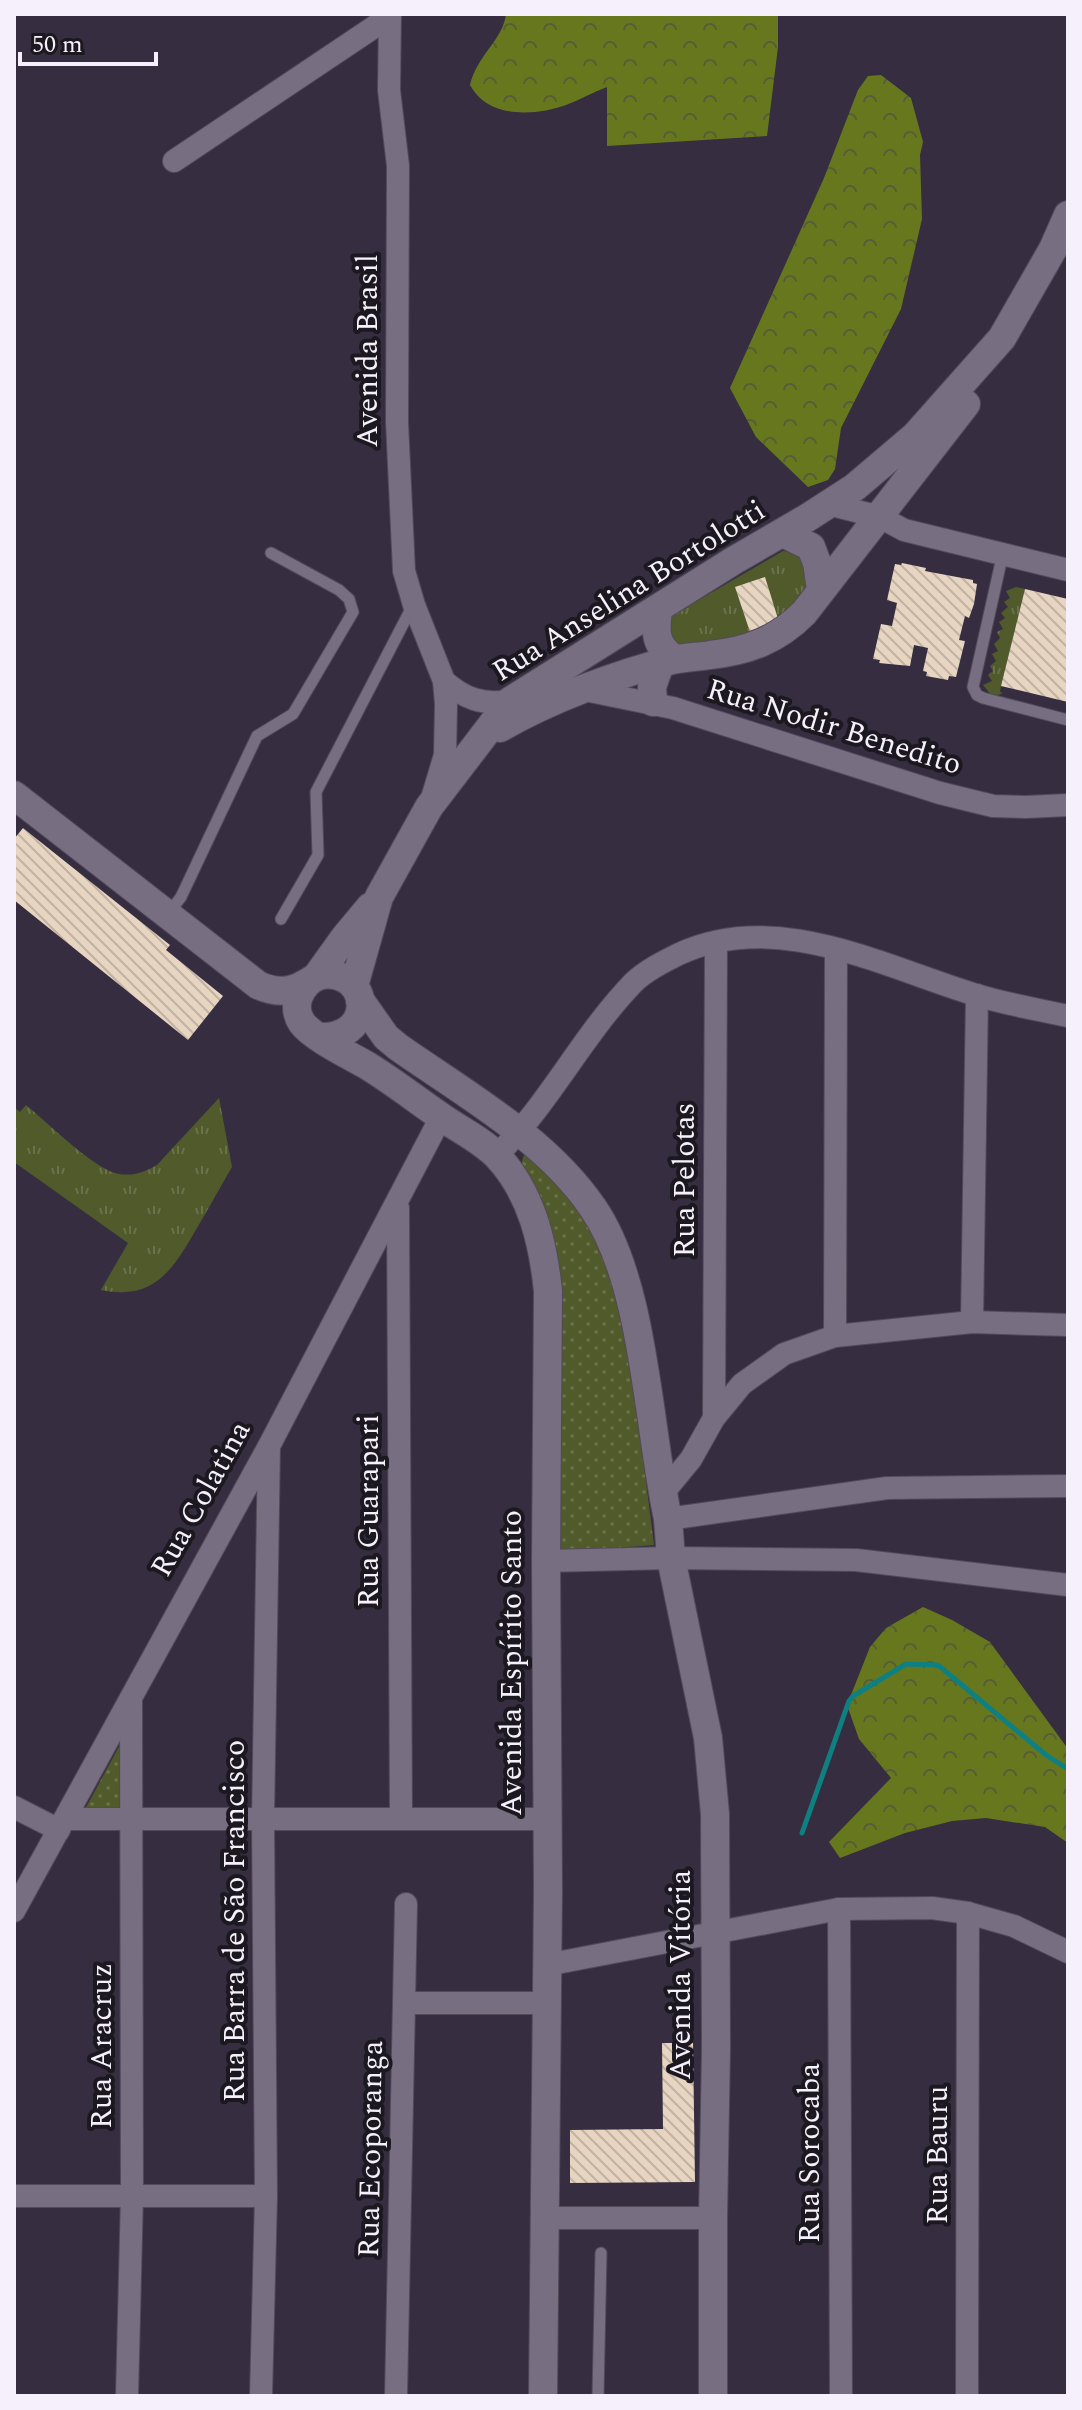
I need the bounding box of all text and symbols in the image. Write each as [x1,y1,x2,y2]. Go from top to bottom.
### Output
scale bar [20,16,156,66]
text: 50 m [32,27,83,63]
street label: Avenida Brasil [345,254,391,448]
street label: Rua Anselina Bortolotti [483,488,775,694]
street label: Rua Nodir Benedito [701,666,967,788]
street label: Rua Pelotas [662,1102,708,1258]
street label: Rua Colatina [139,1412,263,1585]
street label: Rua Guarapari [346,1414,392,1608]
street label: Avenida Espírito Santo [489,1510,535,1816]
street label: Rua Barra de São Francisco [212,1740,258,2102]
street label: Avenida Vitória [658,1870,704,2080]
street label: Rua Aracruz [79,1963,125,2129]
street label: Rua Ecoporanga [346,2040,396,2258]
street label: Rua Sorocaba [787,2063,833,2243]
street label: Rua Bauru [915,2086,961,2224]

